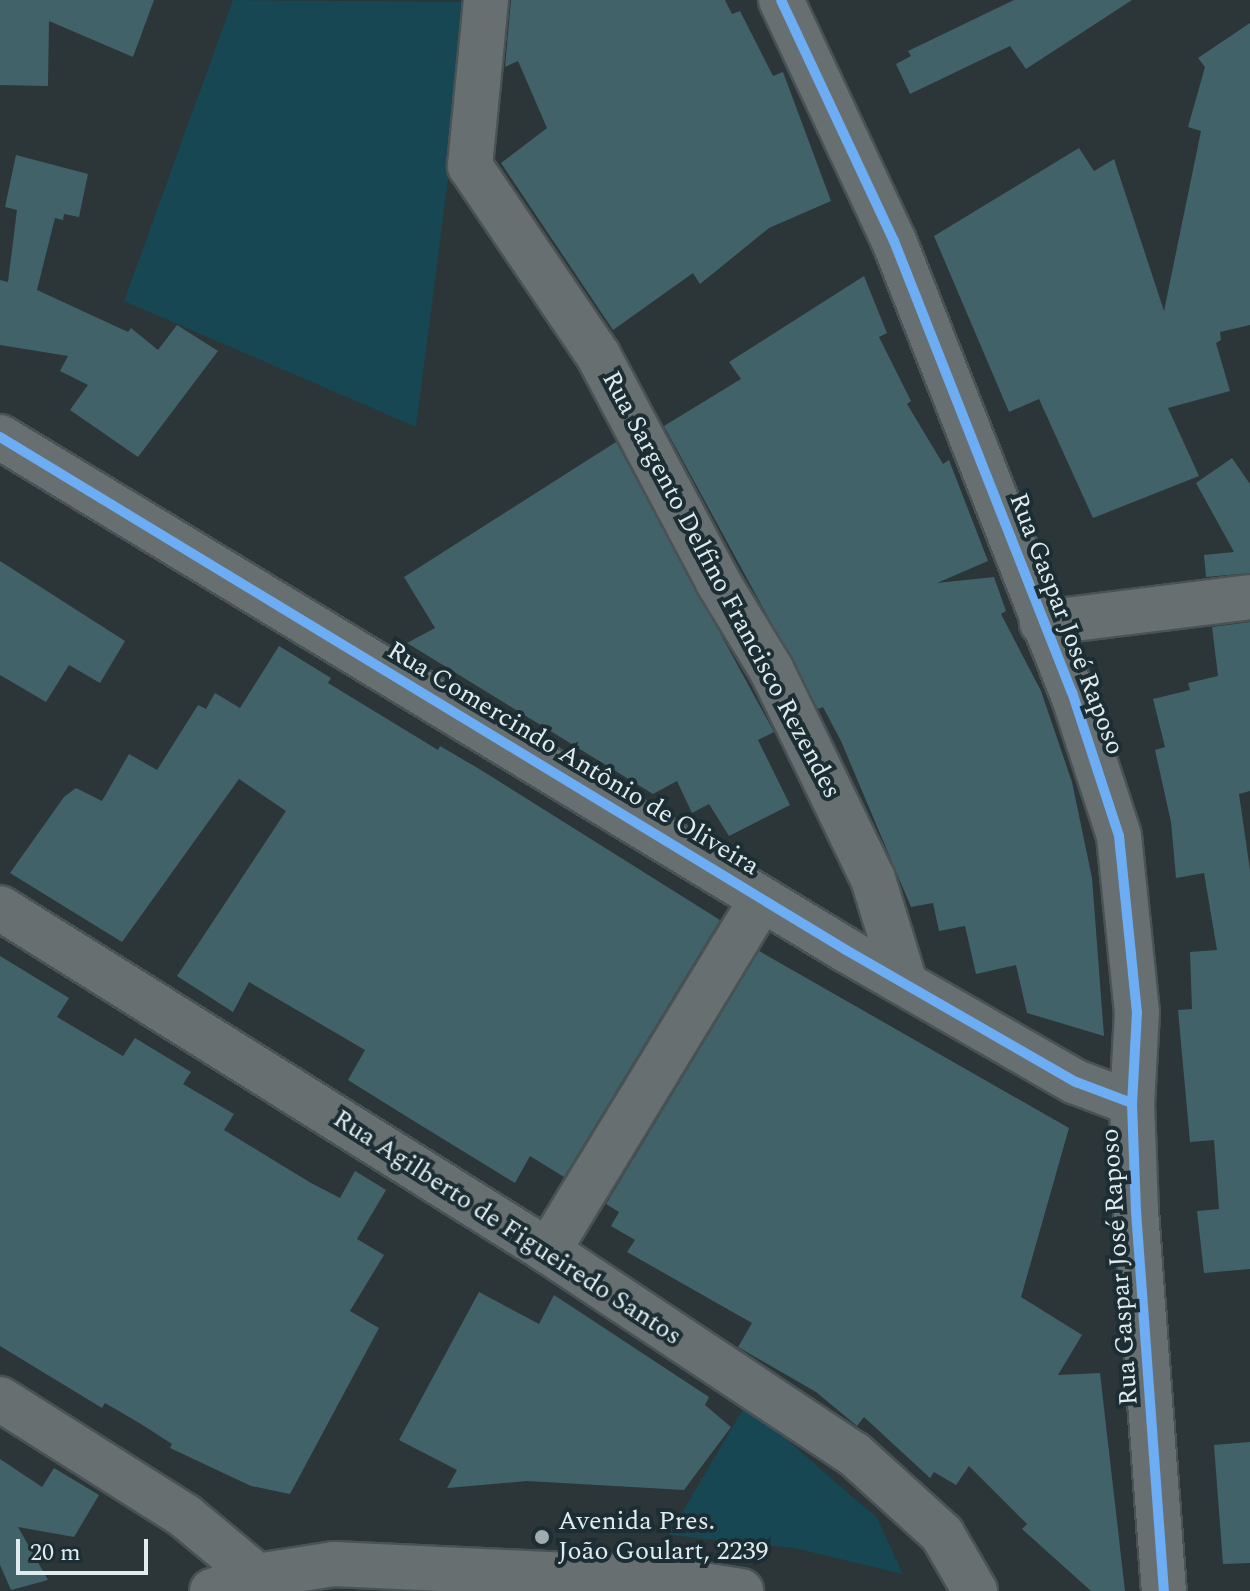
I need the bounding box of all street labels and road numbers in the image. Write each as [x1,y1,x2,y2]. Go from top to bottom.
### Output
street label: Rua Sargento Delfino Francisco Rezendes [595,366,847,804]
street label: Rua Gaspar José Raposo [1002,489,1130,759]
street label: Rua Comercindo Antônio de Oliveira [381,635,765,883]
street label: Rua Agilberto de Figueiredo Santos [327,1104,687,1352]
street label: Rua Gaspar José Raposo [1095,1127,1145,1407]

